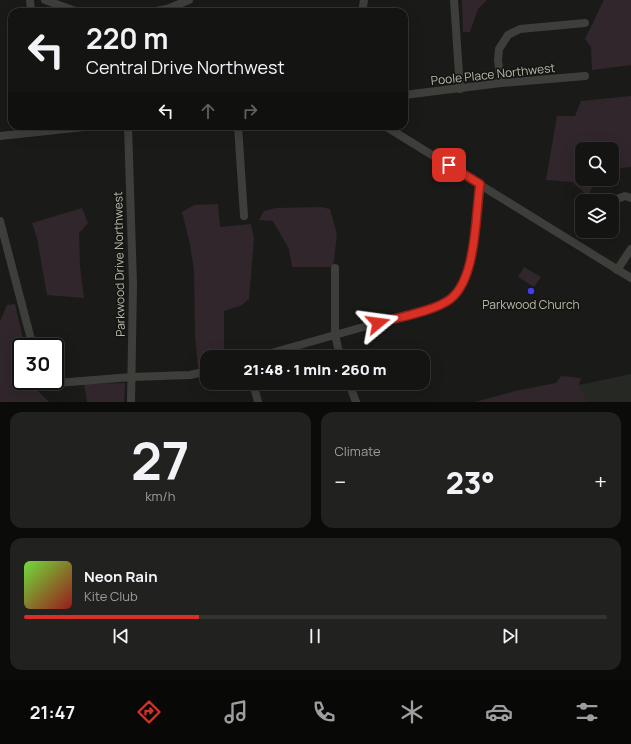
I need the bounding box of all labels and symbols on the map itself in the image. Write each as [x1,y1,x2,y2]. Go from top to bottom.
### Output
street label: Poole Place Northwest [430,59,556,89]
pin [432,148,466,182]
street label: Parkwood Drive Northwest [109,191,129,337]
marker: Parkwood Church [526,286,536,296]
place label: Parkwood Church [482,296,580,313]
position arrow [357,302,399,344]
speed limit sign: 30 [12,338,64,390]

